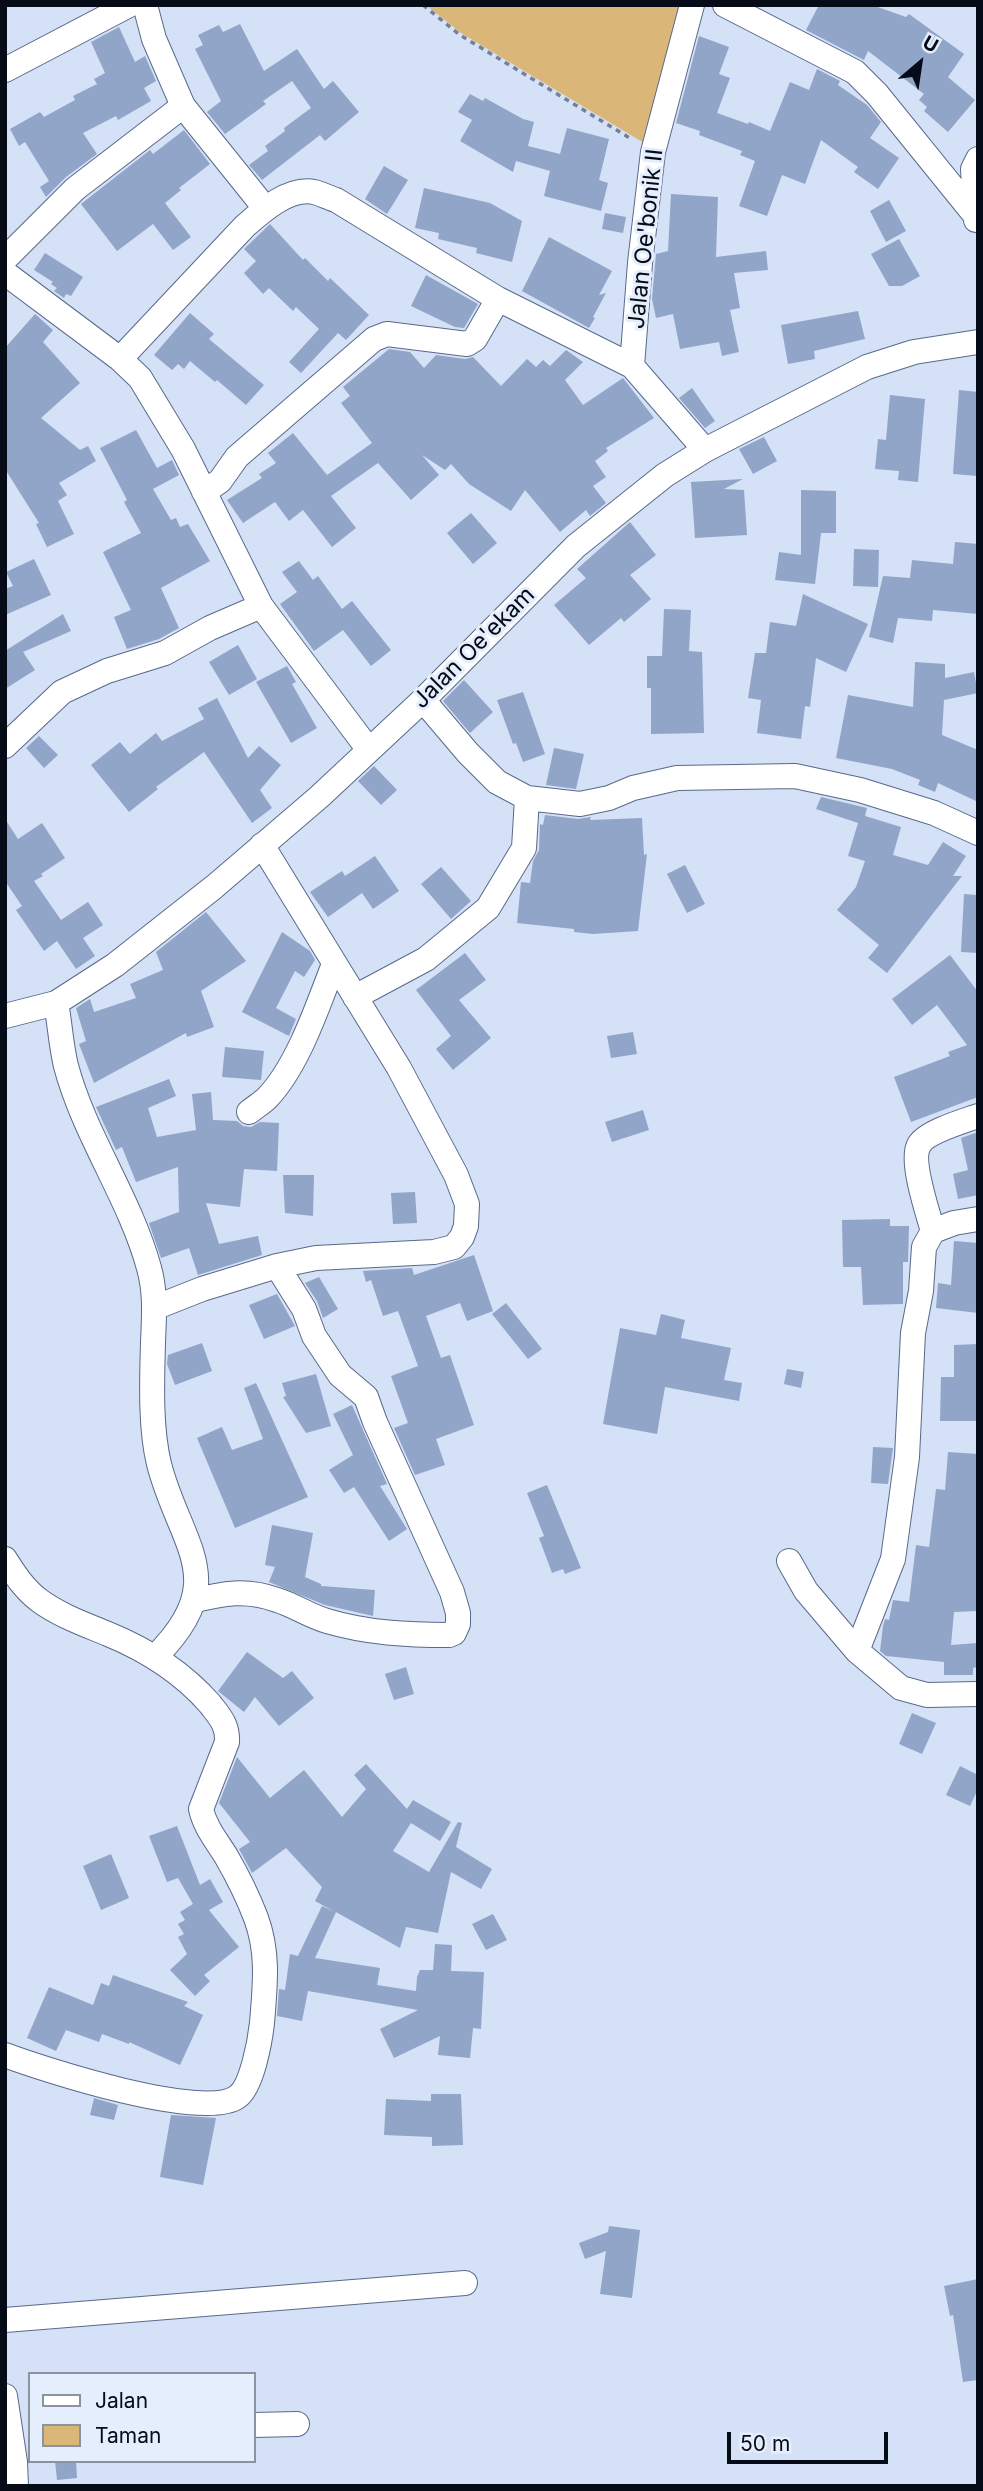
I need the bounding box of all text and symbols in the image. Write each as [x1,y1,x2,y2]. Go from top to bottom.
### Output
north arrow [885,28,955,98]
text: U [919,31,942,58]
street label: Jalan Oe'bonik II [623,148,669,330]
street label: Jalan Oe'ekam [407,581,541,715]
legend [28,2372,256,2463]
text: Jalan [95,2388,148,2413]
scale bar [731,2418,892,2462]
text: Taman [95,2423,161,2448]
text: 50 m [740,2431,790,2456]

